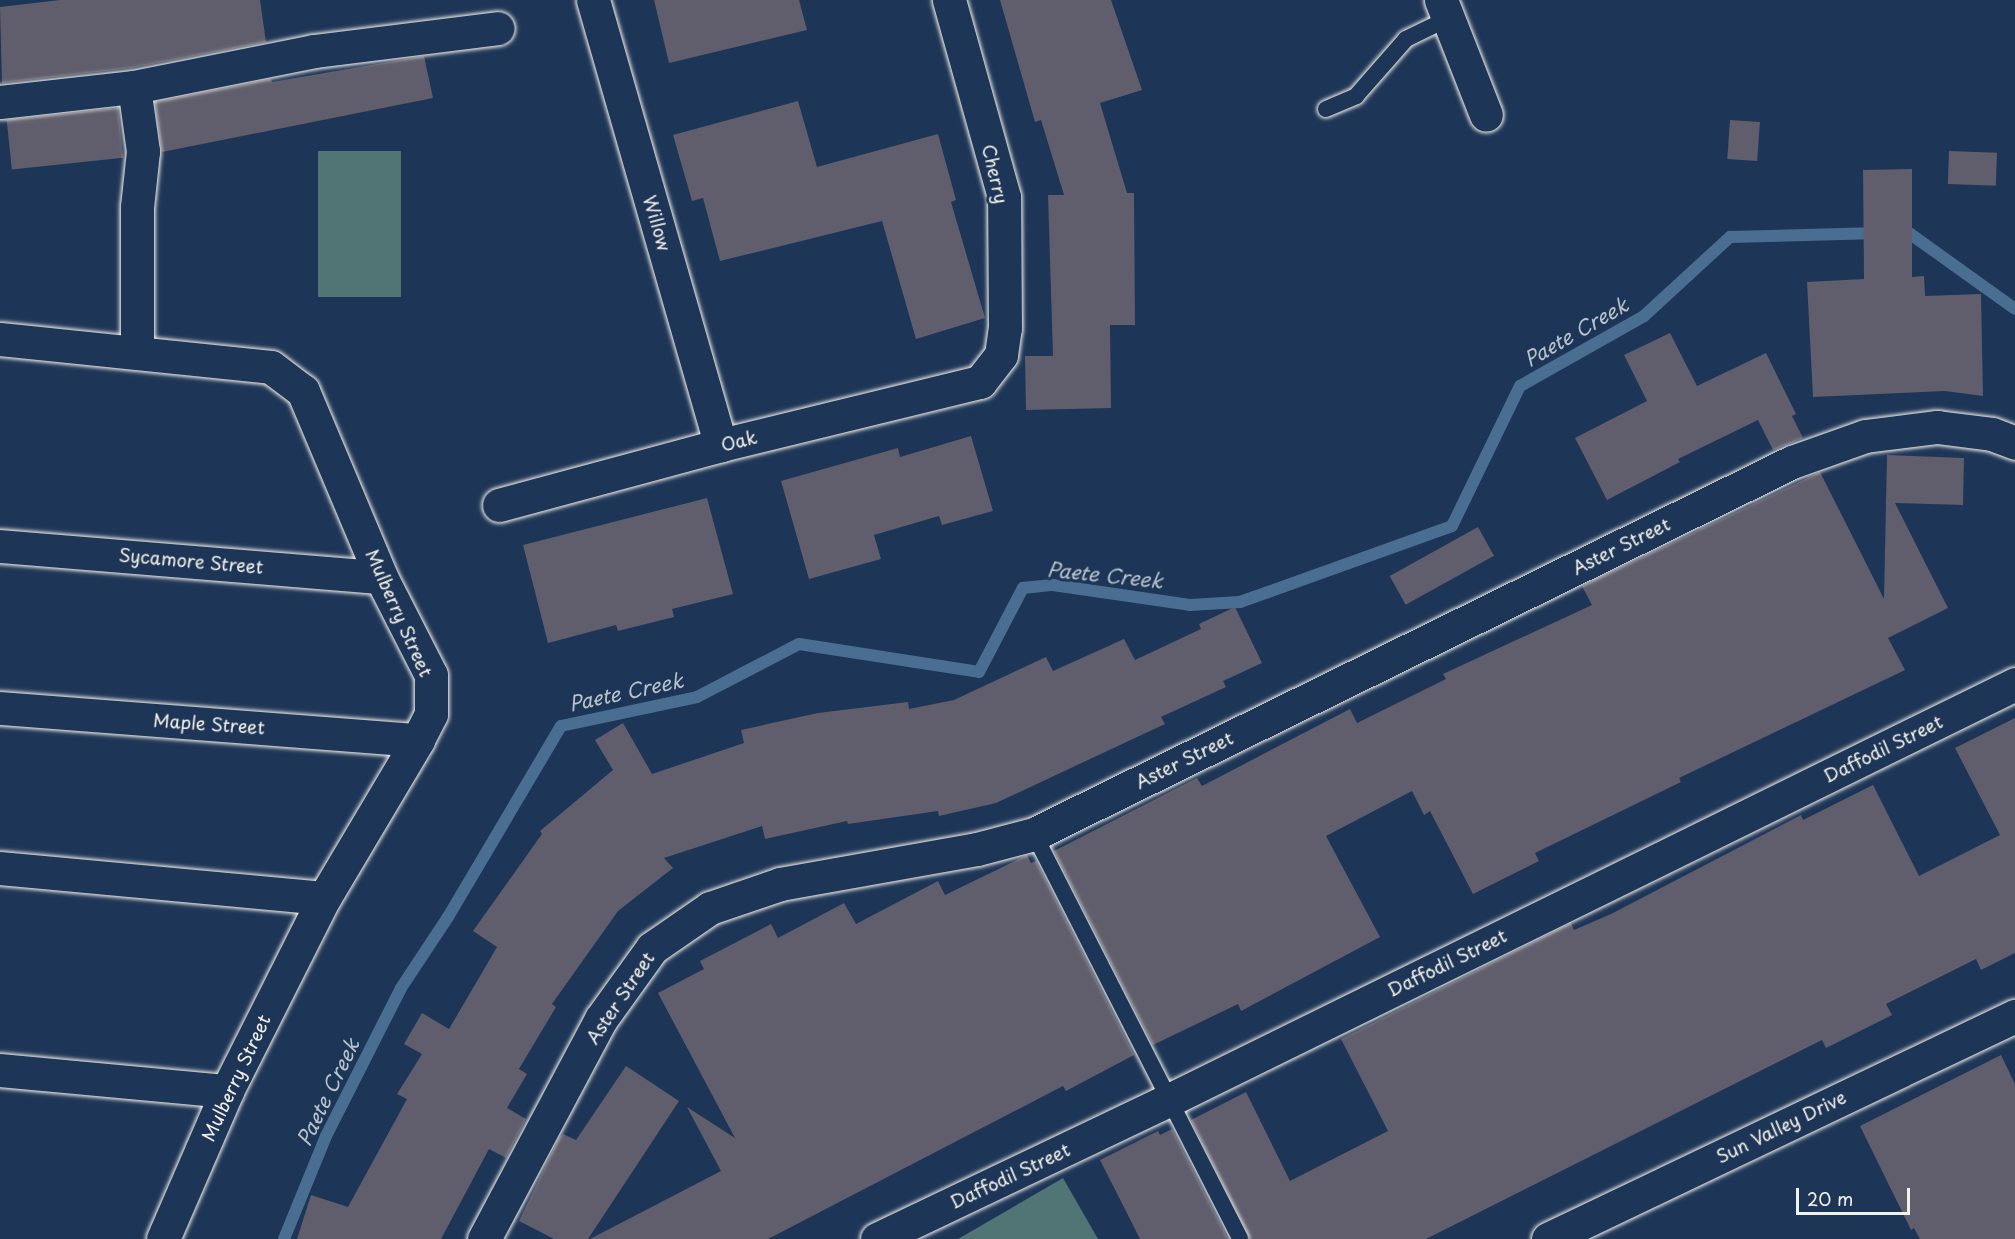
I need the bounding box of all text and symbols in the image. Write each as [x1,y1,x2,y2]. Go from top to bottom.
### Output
street label: Cherry [978,142,1012,206]
street label: Willow [639,193,675,253]
water label: Paete Creek [1519,292,1633,372]
street label: Oak [719,426,759,456]
street label: Aster Street [1568,513,1674,579]
street label: Sycamore Street [118,544,264,578]
street label: Mulberry Street [361,546,437,680]
water label: Paete Creek [1045,557,1165,593]
water label: Paete Creek [566,668,686,716]
street label: Maple Street [152,709,266,739]
street label: Daffodil Street [1820,711,1946,787]
street label: Aster Street [1131,727,1237,793]
street label: Daffodil Street [1384,925,1510,1001]
street label: Aster Street [581,948,659,1048]
street label: Mulberry Street [197,1011,275,1145]
water label: Paete Creek [291,1034,365,1150]
street label: Sun Valley Drive [1713,1086,1849,1168]
street label: Daffodil Street [946,1139,1074,1213]
scale bar [1799,1176,1913,1214]
text: 20 m [1807,1185,1853,1212]

